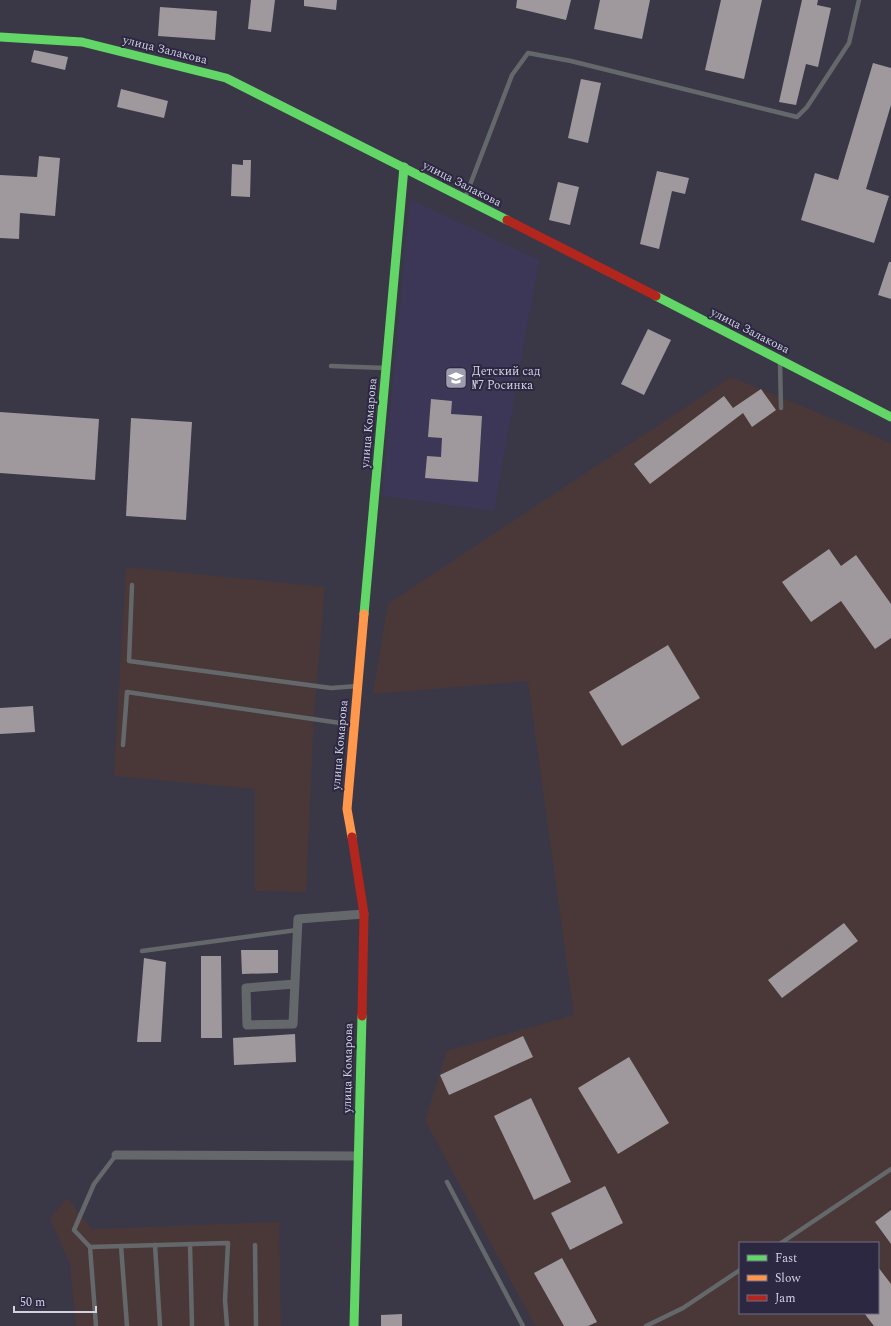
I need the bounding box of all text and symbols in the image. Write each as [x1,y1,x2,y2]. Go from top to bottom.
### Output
street label: улица Залакова [120,30,209,70]
street label: улица Залакова [418,155,505,212]
street label: улица Залакова [706,302,793,359]
place label: Детский сад №7 Росинка [472,362,540,395]
school or university icon: Детский сад №7 Росинка [443,365,469,391]
street label: улица Комарова [356,377,382,470]
street label: улица Комарова [327,699,353,792]
street label: улица Комарова [338,1023,358,1114]
legend [739,1242,879,1314]
text: Fast [775,1249,797,1268]
text: Slow [775,1269,801,1288]
scale bar [14,1288,96,1314]
text: Jam [775,1289,796,1308]
text: 50 m [20,1293,45,1312]

